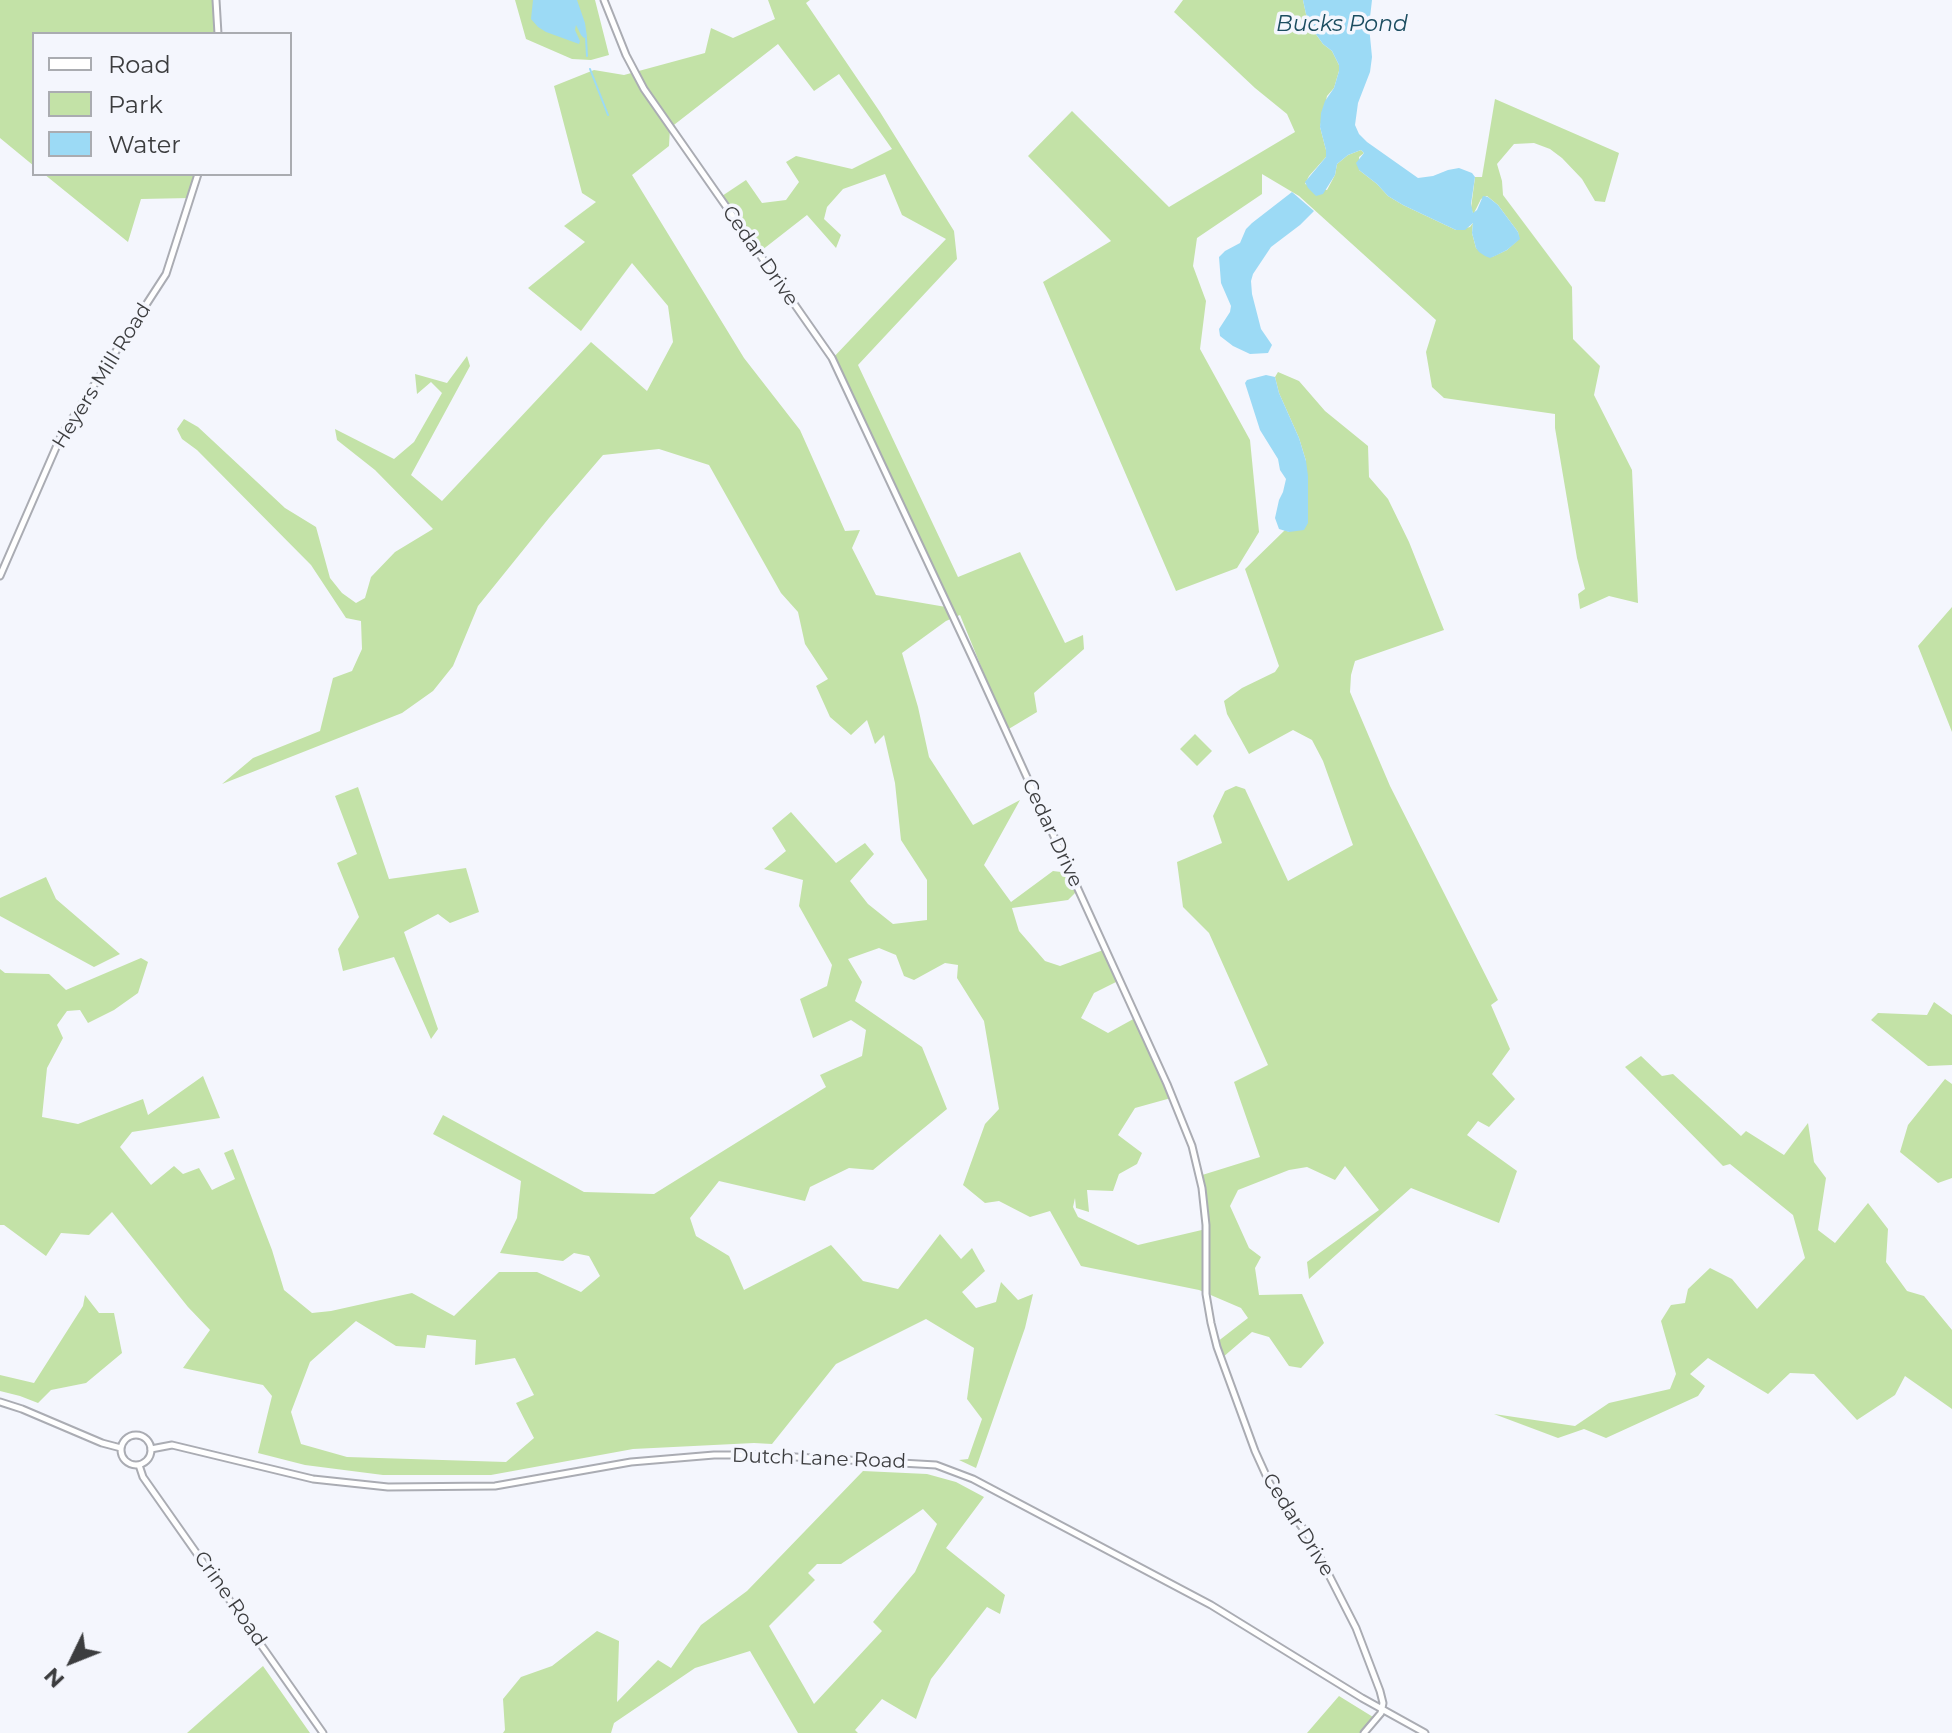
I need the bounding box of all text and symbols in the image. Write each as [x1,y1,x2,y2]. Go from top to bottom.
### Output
water label: Bucks Pond [1276,12,1408,38]
legend [32,32,292,176]
text: Road [108,50,171,79]
text: Park [108,90,163,119]
text: Water [108,130,181,159]
street label: Cedar Drive [717,201,803,311]
street label: Heyers Mill Road [48,299,156,453]
street label: Cedar Drive [1016,775,1088,891]
street label: Dutch Lane Road [731,1444,907,1474]
street label: Cedar Drive [1257,1469,1339,1581]
street label: Crine Road [188,1547,272,1651]
north arrow [32,1621,112,1701]
text: N [38,1662,70,1693]

